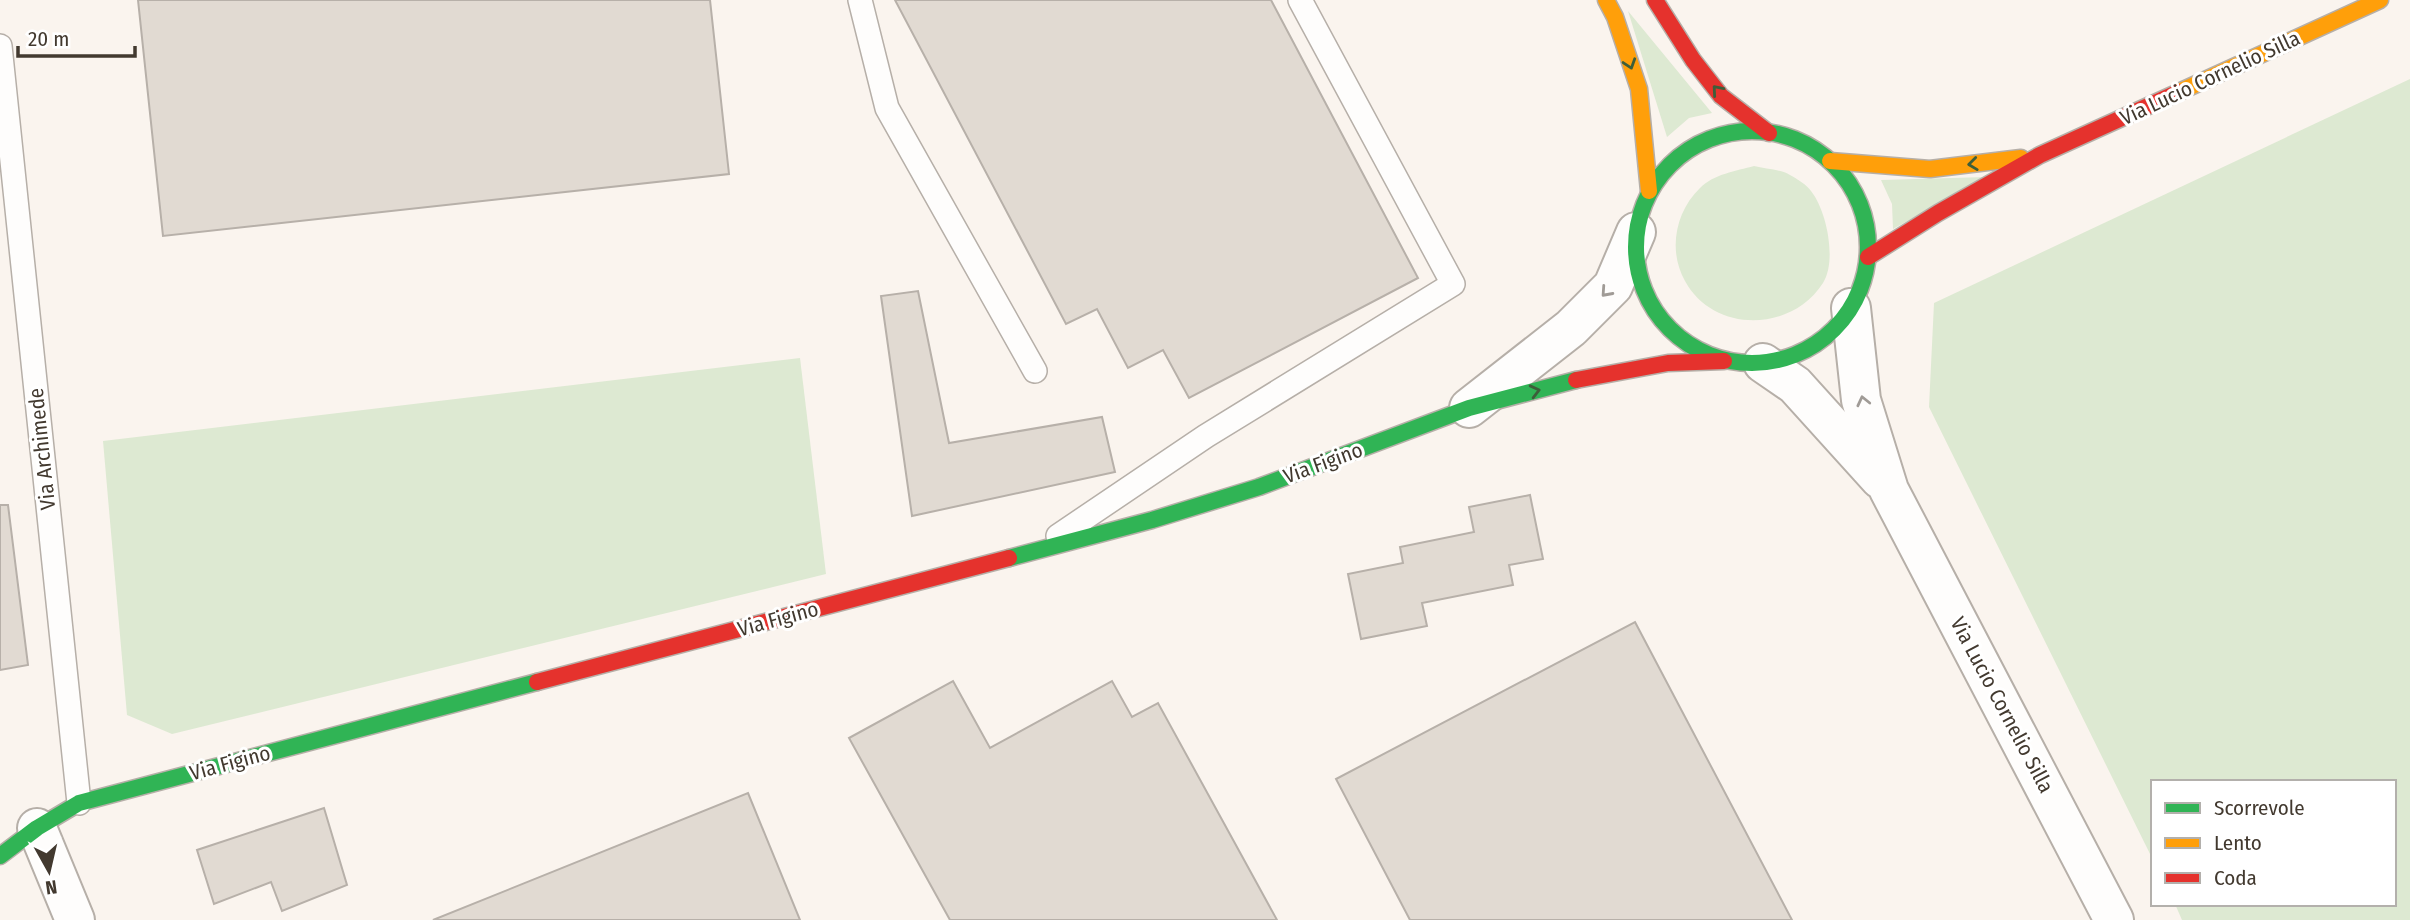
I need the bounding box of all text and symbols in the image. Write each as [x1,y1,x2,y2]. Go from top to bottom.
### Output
scale bar [18,14,135,58]
street label: Via Lucio Cornelio Silla [2116,25,2304,131]
text: 20 m [28,26,69,52]
one-way arrow [1622,57,1637,69]
one-way arrow [1713,85,1725,98]
one-way arrow [1967,156,1978,171]
one-way arrow [1602,284,1614,297]
one-way arrow [1529,385,1541,399]
street label: Via Archimede [23,387,61,511]
one-way arrow [1857,396,1871,408]
street label: Via Figino [1280,437,1366,489]
street label: Via Figino [735,596,821,642]
street label: Via Lucio Cornelio Silla [1945,613,2059,797]
street label: Via Figino [187,740,273,786]
legend [2151,780,2396,906]
text: Scorrevole [2214,795,2305,821]
text: Lento [2214,830,2262,856]
north arrow [14,836,84,906]
text: Coda [2214,865,2257,891]
text: N [44,875,59,900]

